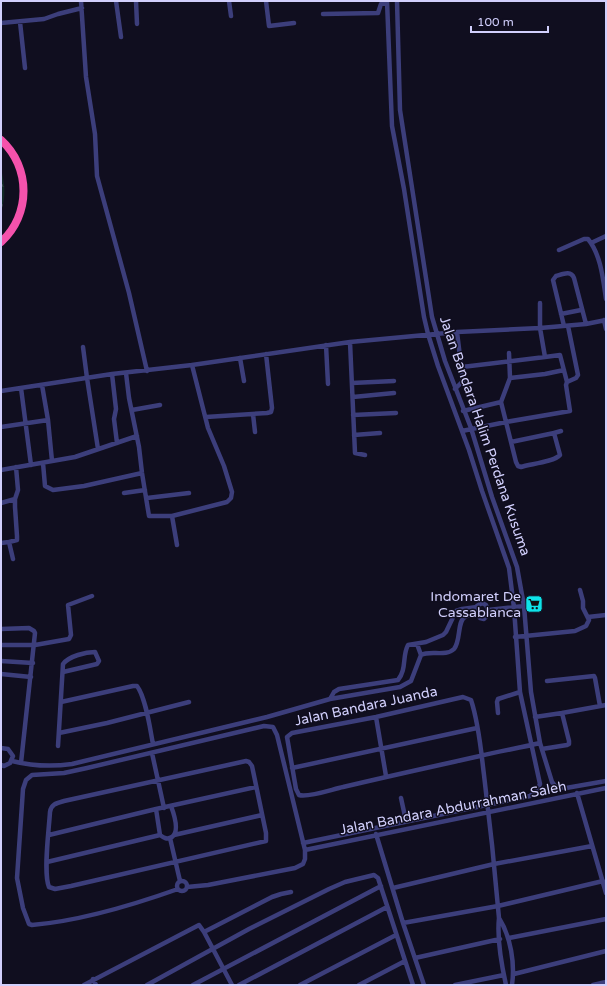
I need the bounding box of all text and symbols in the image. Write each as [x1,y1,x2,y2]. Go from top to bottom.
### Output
scale bar [471,8,548,34]
text: 100 m [477,15,514,29]
street label: Jalan Bandara Halim Perdana Kusuma [436,314,534,558]
place label: Indomaret De Cassablanca [430,588,521,621]
supermarket icon: Indomaret De Cassablanca [524,594,544,614]
street label: Jalan Bandara Juanda [293,683,439,729]
street label: Jalan Bandara Abdurrahman Saleh [338,778,568,838]

